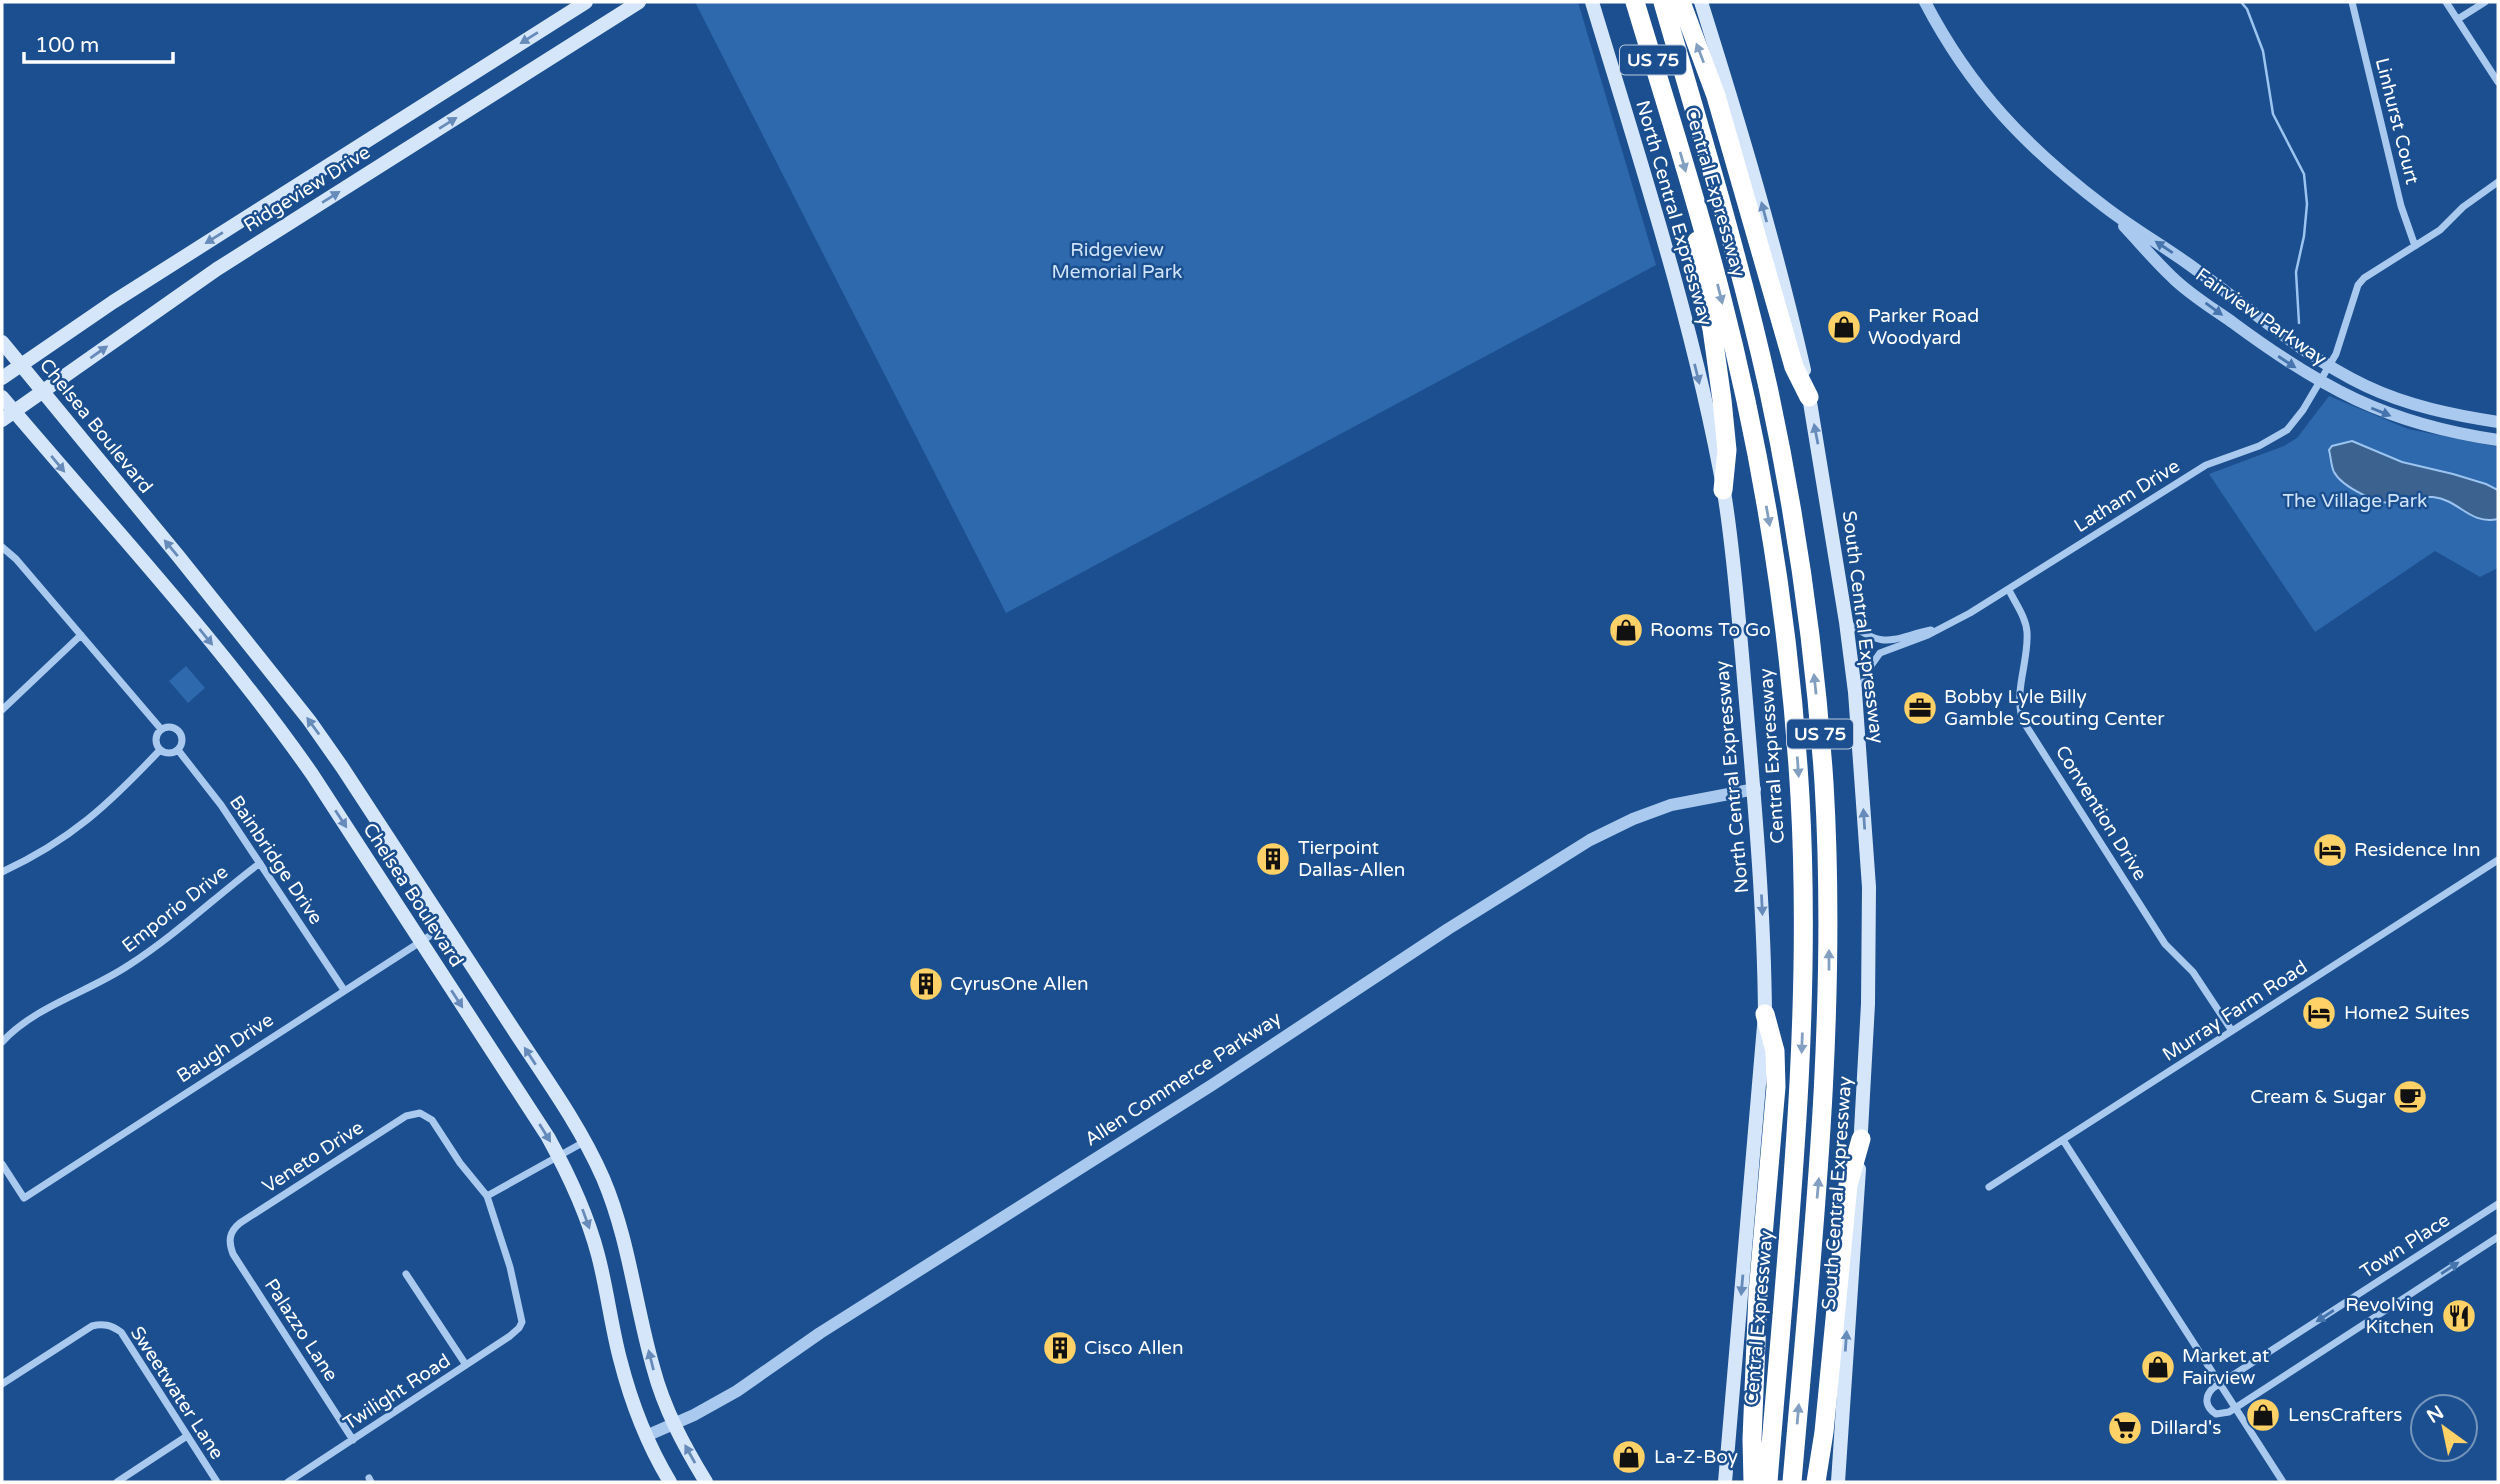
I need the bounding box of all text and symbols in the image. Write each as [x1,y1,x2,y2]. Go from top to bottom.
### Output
scale bar [24,21,173,65]
one-way arrow [519,32,538,45]
text: 100 m [35,33,99,58]
one-way arrow [1694,42,1705,63]
road number: US 75 [1620,46,1686,74]
street label: Linhurst Court [2371,56,2423,186]
street label: North Central Expressway [1631,98,1717,328]
street label: Central Expressway [1680,104,1750,280]
one-way arrow [438,116,457,129]
street label: Ridgeview Drive [240,141,374,237]
one-way arrow [1678,152,1688,173]
one-way arrow [321,190,340,203]
one-way arrow [1758,201,1768,222]
one-way arrow [204,231,224,244]
park label: Ridgeview Memorial Park [1052,239,1182,283]
one-way arrow [2155,240,2173,254]
street label: Fairview Parkway [2191,264,2331,370]
one-way arrow [1715,283,1726,305]
one-way arrow [2205,302,2223,317]
place label: Parker Road Woodyard [1868,305,1979,349]
shop icon: Parker Road Woodyard [1825,308,1863,346]
one-way arrow [89,346,108,359]
street label: Chelsea Boulevard [35,354,157,498]
one-way arrow [2278,355,2296,369]
one-way arrow [1692,363,1703,385]
one-way arrow [2371,406,2392,417]
one-way arrow [1810,422,1821,444]
one-way arrow [50,455,65,472]
street label: Latham Drive [2070,455,2184,537]
park label: The Village Park [2283,490,2427,512]
one-way arrow [1763,505,1774,527]
street label: South Central Expressway [1838,509,1888,745]
one-way arrow [164,539,179,557]
shop icon: Rooms To Go [1607,611,1645,649]
place label: Rooms To Go [1650,619,1771,641]
one-way arrow [198,628,213,645]
street label: North Central Expressway [1711,660,1753,894]
street label: Central Expressway [1755,668,1789,844]
one-way arrow [1810,673,1821,695]
place label: Bobby Lyle Billy Gamble Scouting Center [1944,686,2165,730]
office icon: Bobby Lyle Billy Gamble Scouting Center [1901,689,1939,727]
one-way arrow [306,717,320,735]
road number: US 75 [1787,720,1853,748]
street label: Convention Drive [2051,742,2151,884]
one-way arrow [1793,756,1804,778]
street label: Bainbridge Drive [225,791,327,929]
one-way arrow [1858,807,1869,829]
one-way arrow [334,810,347,829]
street label: Chelsea Boulevard [358,819,468,971]
hotel icon: Residence Inn [2311,831,2349,869]
place label: Tierpoint Dallas-Allen [1298,837,1405,881]
place label: Residence Inn [2354,839,2481,861]
building icon: Tierpoint Dallas-Allen [1254,840,1292,878]
street label: Emporio Drive [118,861,232,957]
one-way arrow [1756,894,1767,916]
one-way arrow [1823,949,1835,971]
street label: Murray Farm Road [2159,956,2311,1066]
building icon: CyrusOne Allen [907,965,945,1003]
place label: CyrusOne Allen [950,973,1089,995]
one-way arrow [451,989,464,1008]
hotel icon: Home2 Suites [2300,994,2338,1032]
place label: Home2 Suites [2344,1002,2470,1024]
street label: Allen Commerce Parkway [1081,1007,1285,1151]
street label: Baugh Drive [173,1009,277,1087]
one-way arrow [1797,1032,1808,1054]
one-way arrow [524,1046,537,1065]
street label: South Central Expressway [1818,1075,1856,1311]
cafe icon: Cream & Sugar [2391,1078,2429,1116]
place label: Cream & Sugar [2250,1086,2387,1108]
street label: Veneto Drive [259,1116,367,1198]
one-way arrow [539,1124,552,1143]
one-way arrow [1813,1176,1824,1198]
one-way arrow [581,1208,592,1229]
street label: Town Place [2356,1209,2454,1283]
street label: Central Expressway [1740,1229,1778,1407]
one-way arrow [2440,1261,2460,1274]
one-way arrow [1736,1274,1747,1296]
street label: Palazzo Lane [260,1275,342,1385]
place label: Revolving Kitchen [2345,1294,2434,1338]
restaurant icon: Revolving Kitchen [2440,1297,2478,1335]
one-way arrow [2315,1309,2334,1322]
street label: Sweetwater Lane [126,1322,228,1464]
building icon: Cisco Allen [1041,1329,1079,1367]
one-way arrow [1841,1330,1852,1352]
place label: Cisco Allen [1084,1337,1183,1359]
place label: Market at Fairview [2182,1345,2269,1389]
shop icon: Market at Fairview [2139,1348,2177,1386]
street label: Twilight Road [340,1349,454,1435]
one-way arrow [645,1349,656,1371]
north arrow [2409,1393,2479,1463]
shop icon: LensCrafters [2244,1396,2282,1434]
text: N [2423,1401,2448,1428]
one-way arrow [1793,1403,1804,1425]
place label: LensCrafters [2288,1404,2402,1426]
supermarket icon: Dillard's [2106,1409,2144,1447]
place label: Dillard's [2150,1417,2221,1439]
shop icon: La-Z-Boy [1610,1438,1648,1476]
one-way arrow [684,1443,696,1463]
place label: La-Z-Boy [1654,1446,1738,1468]

